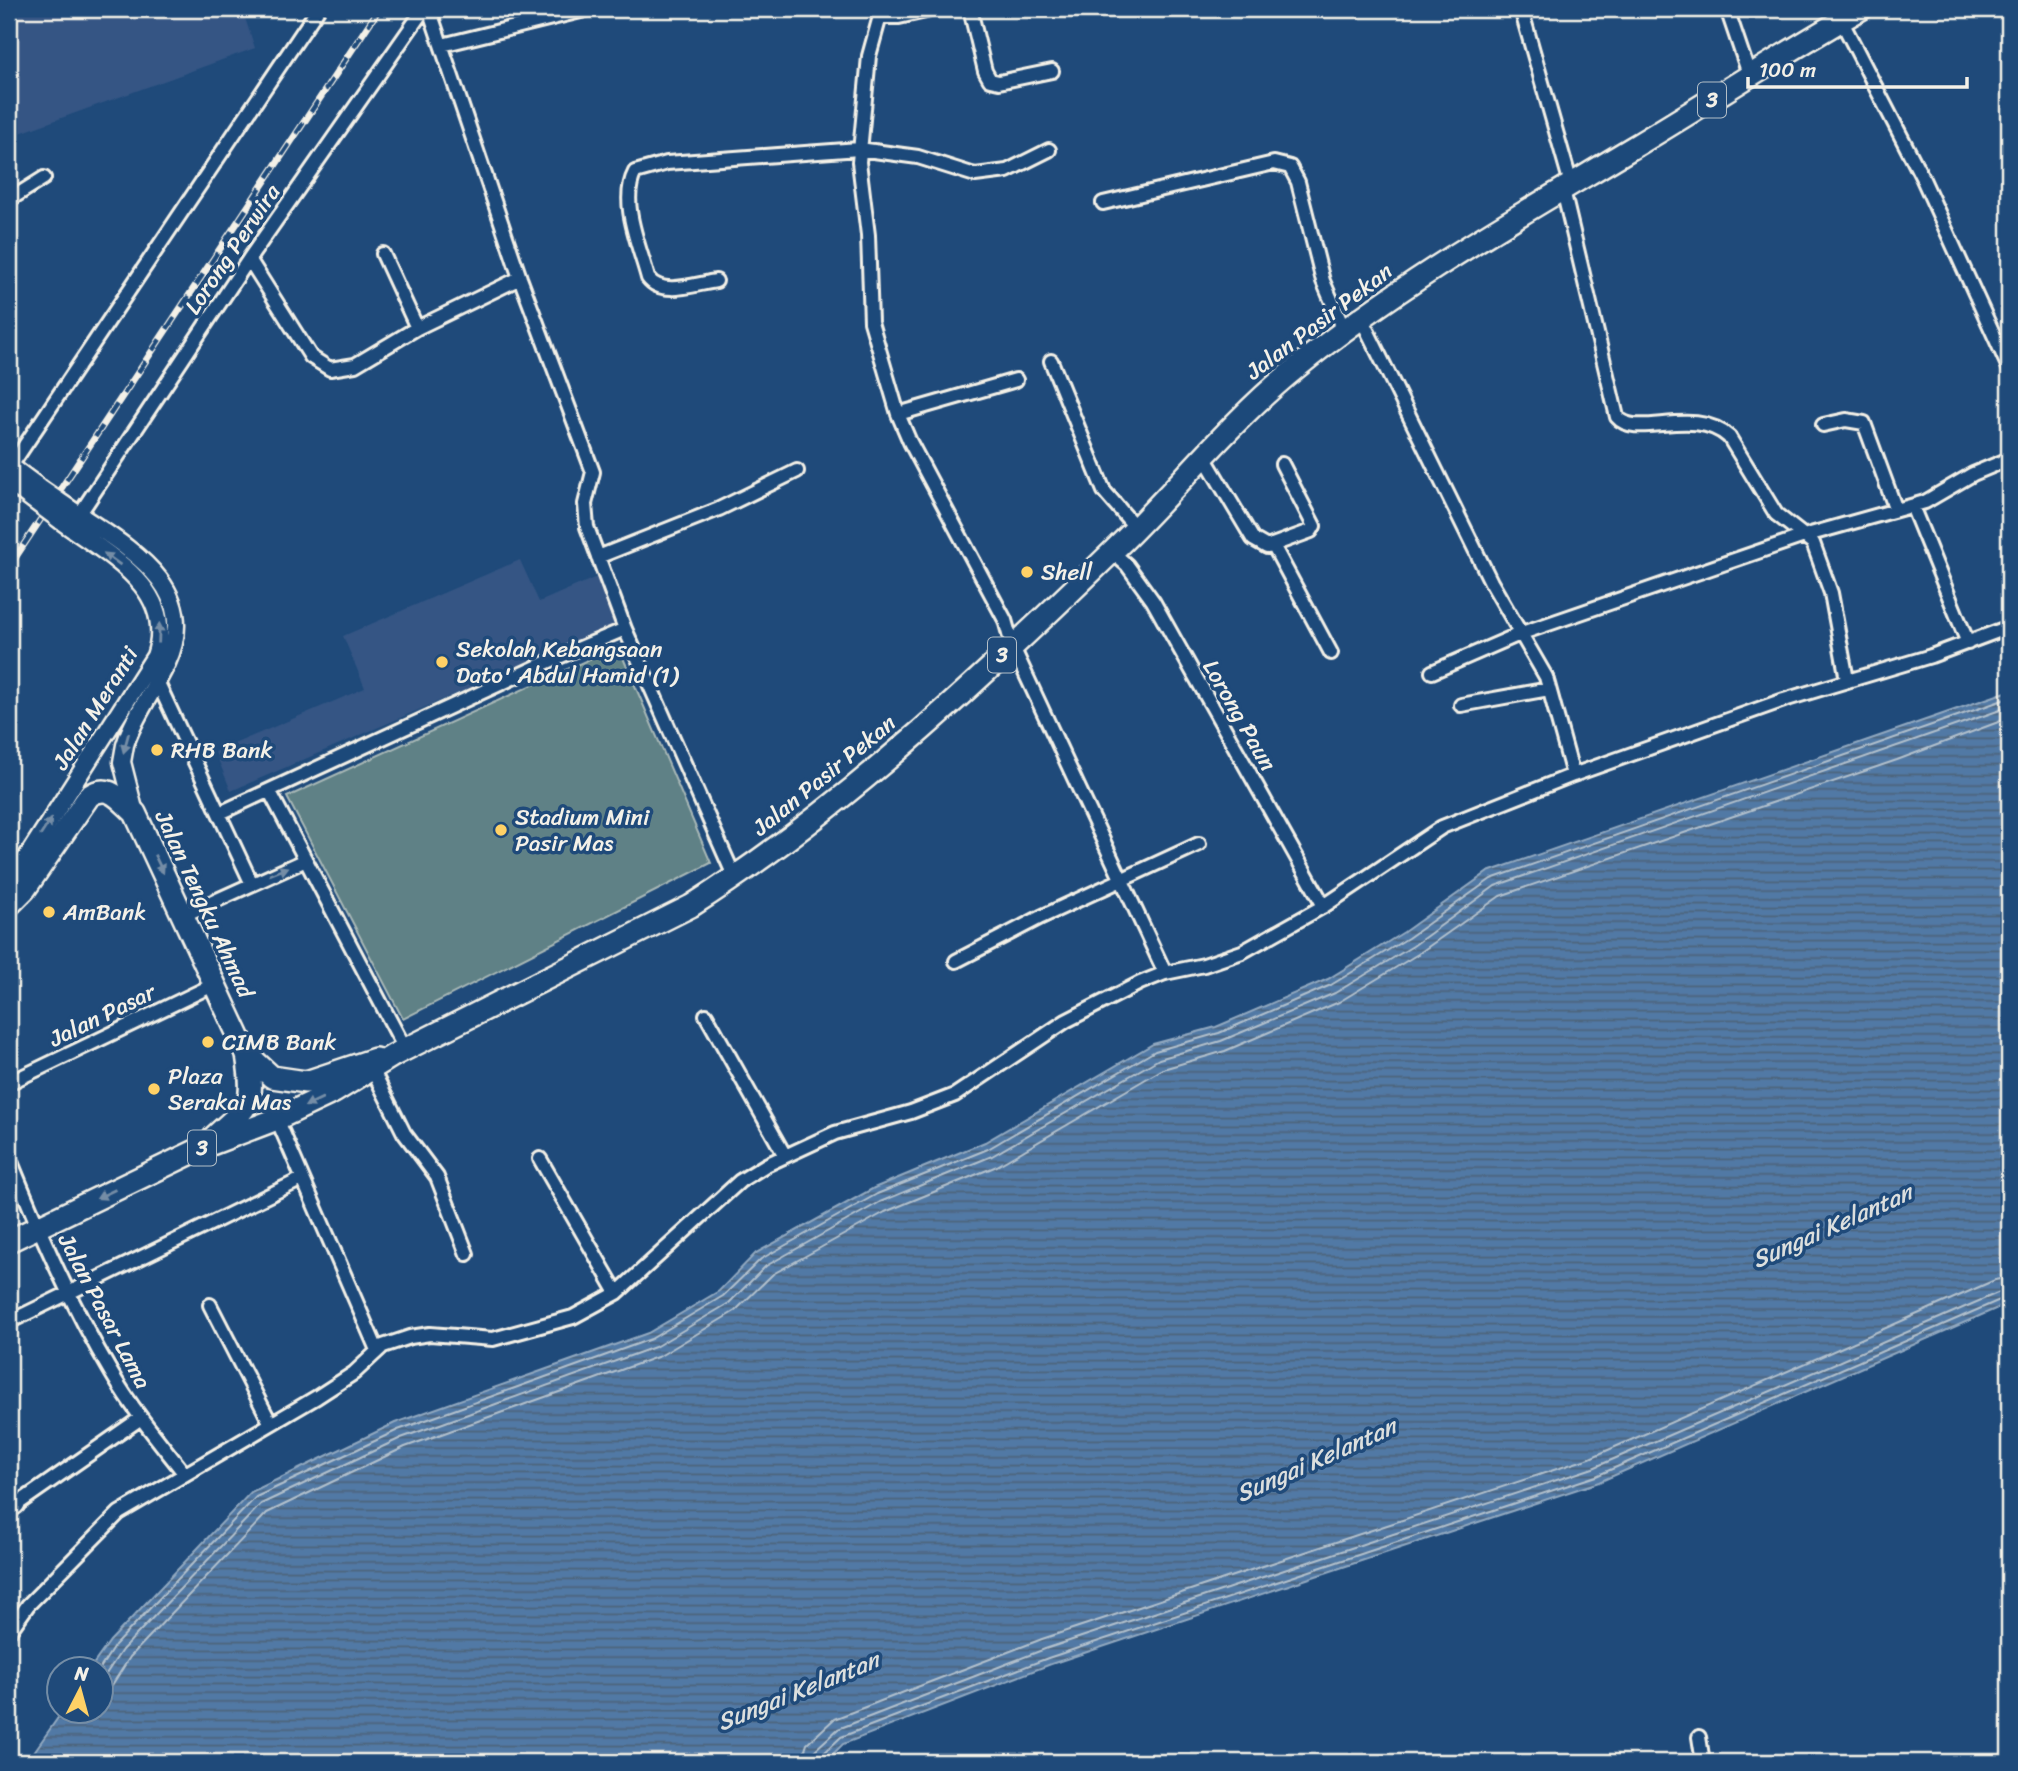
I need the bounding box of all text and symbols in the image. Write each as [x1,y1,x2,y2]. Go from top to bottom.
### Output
scale bar [1748,46,1967,90]
text: 100 m [1759,51,1816,89]
road number: 3 [1698,82,1726,118]
street label: Lorong Perwira [173,175,292,323]
street label: Jalan Pasir Pekan [1236,252,1402,391]
one-way arrow [103,552,121,566]
place label: Shell [1041,552,1093,593]
marker: Shell [1019,564,1035,580]
one-way arrow [154,621,165,643]
place label: Sekolah Kebangsaan Dato' Abdul Hamid (1) [456,629,680,696]
street label: Jalan Meranti [41,638,150,779]
road number: 3 [988,638,1016,672]
street label: Lorong Paun [1191,651,1288,779]
marker: Sekolah Kebangsaan Dato' Abdul Hamid (1) [434,654,450,670]
street label: Jalan Pasir Pekan [742,704,906,847]
place label: RHB Bank [171,730,273,771]
one-way arrow [120,732,131,754]
marker: RHB Bank [149,742,165,758]
place label: Stadium Mini Pasir Mas [515,797,650,864]
street label: Jalan Tengku Ahmad [143,803,267,1007]
one-way arrow [39,818,52,837]
marker: Stadium Mini Pasir Mas [493,822,509,838]
one-way arrow [153,854,165,874]
one-way arrow [268,865,289,876]
place label: AmBank [62,892,146,933]
marker: AmBank [41,904,57,920]
street label: Jalan Pasar [41,971,164,1059]
place label: CIMB Bank [222,1022,337,1063]
marker: CIMB Bank [200,1034,216,1050]
place label: Plaza Serakai Mas [168,1056,292,1123]
marker: Plaza Serakai Mas [146,1081,162,1097]
one-way arrow [304,1096,324,1107]
road number: 3 [188,1130,216,1166]
water label: Sungai Kelantan [1745,1171,1922,1280]
one-way arrow [96,1189,116,1200]
street label: Jalan Pasar Lama [46,1225,163,1397]
water label: Sungai Kelantan [1229,1405,1406,1514]
water label: Sungai Kelantan [710,1638,888,1743]
north arrow [46,1656,116,1726]
text: N [72,1656,91,1691]

